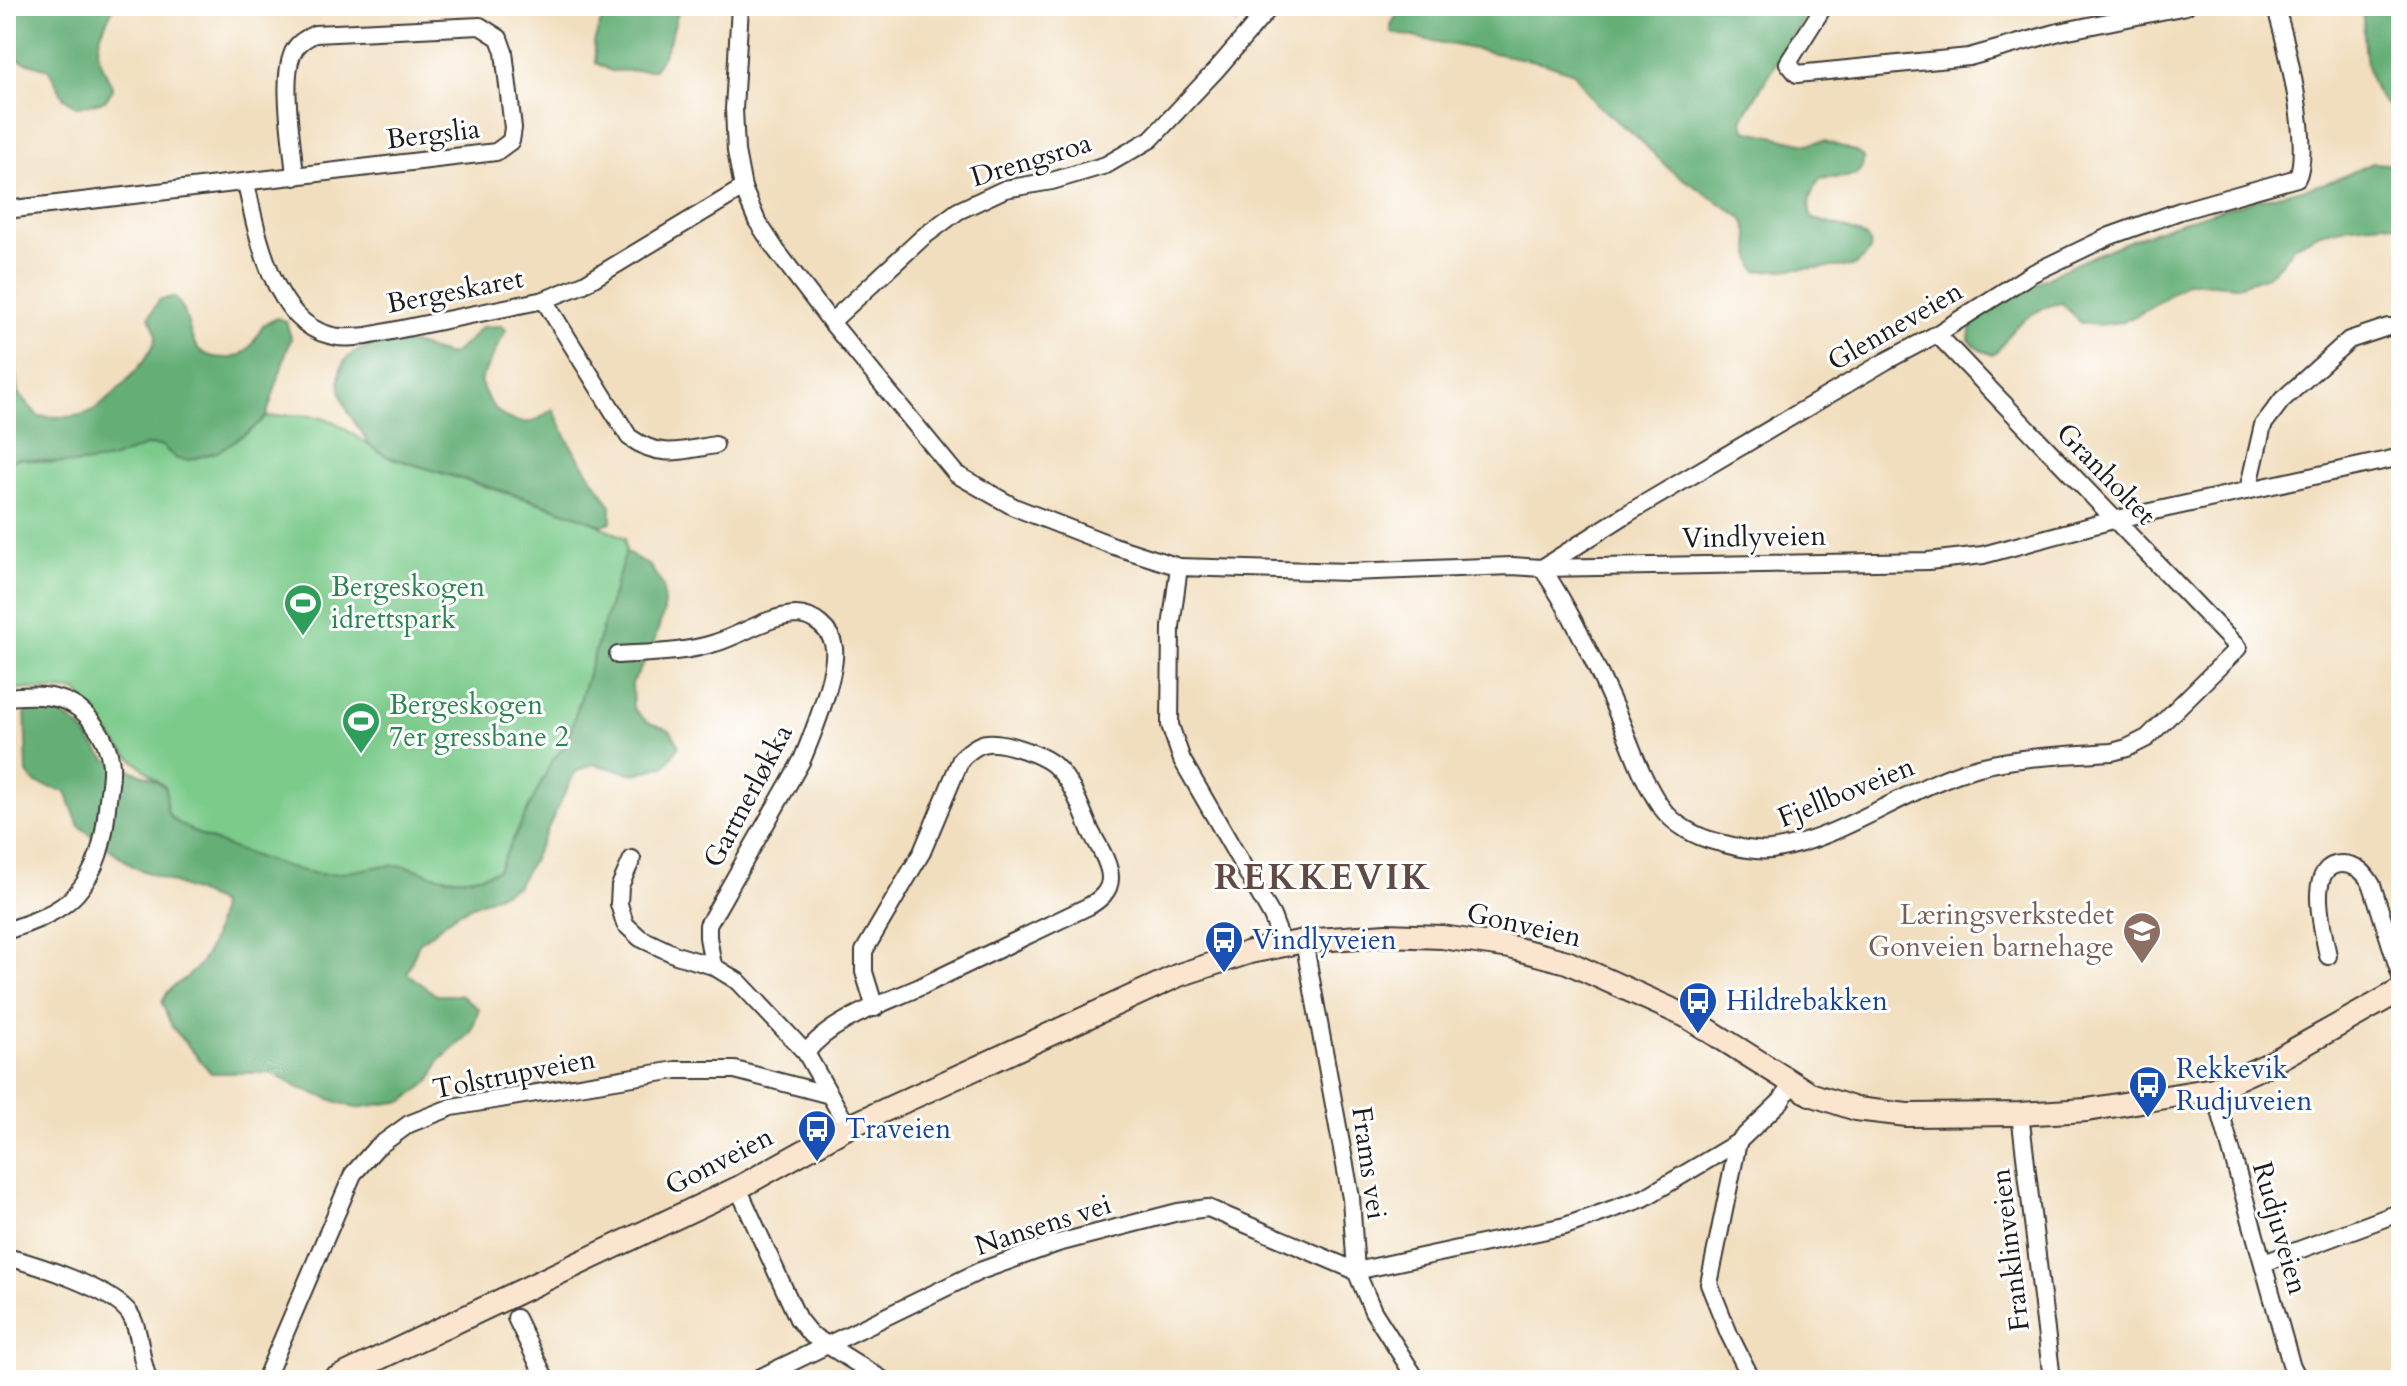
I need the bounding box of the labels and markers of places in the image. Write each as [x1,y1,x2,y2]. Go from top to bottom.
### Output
place label: Bergeskogen idrettspark [331,568,485,638]
sports icon: Bergeskogen idrettspark [282,582,324,637]
place label: Bergeskogen 7er gressbane 2 [389,686,569,756]
sports icon: Bergeskogen 7er gressbane 2 [340,700,382,755]
place label: Læringsverkstedet Gonveien barnehage [1868,896,2114,966]
school or university icon: Læringsverkstedet Gonveien barnehage [2121,910,2163,965]
bus stop icon: Vindlyveien [1203,919,1245,974]
place label: Vindlyveien [1252,921,1397,959]
bus stop icon: Hildrebakken [1677,980,1719,1035]
place label: Hildrebakken [1726,982,1888,1020]
place label: Rekkevik Rudjuveien [2176,1050,2312,1120]
bus stop icon: Rekkevik Rudjuveien [2127,1064,2169,1119]
bus stop icon: Traveien [796,1108,838,1163]
place label: Traveien [845,1110,951,1148]

